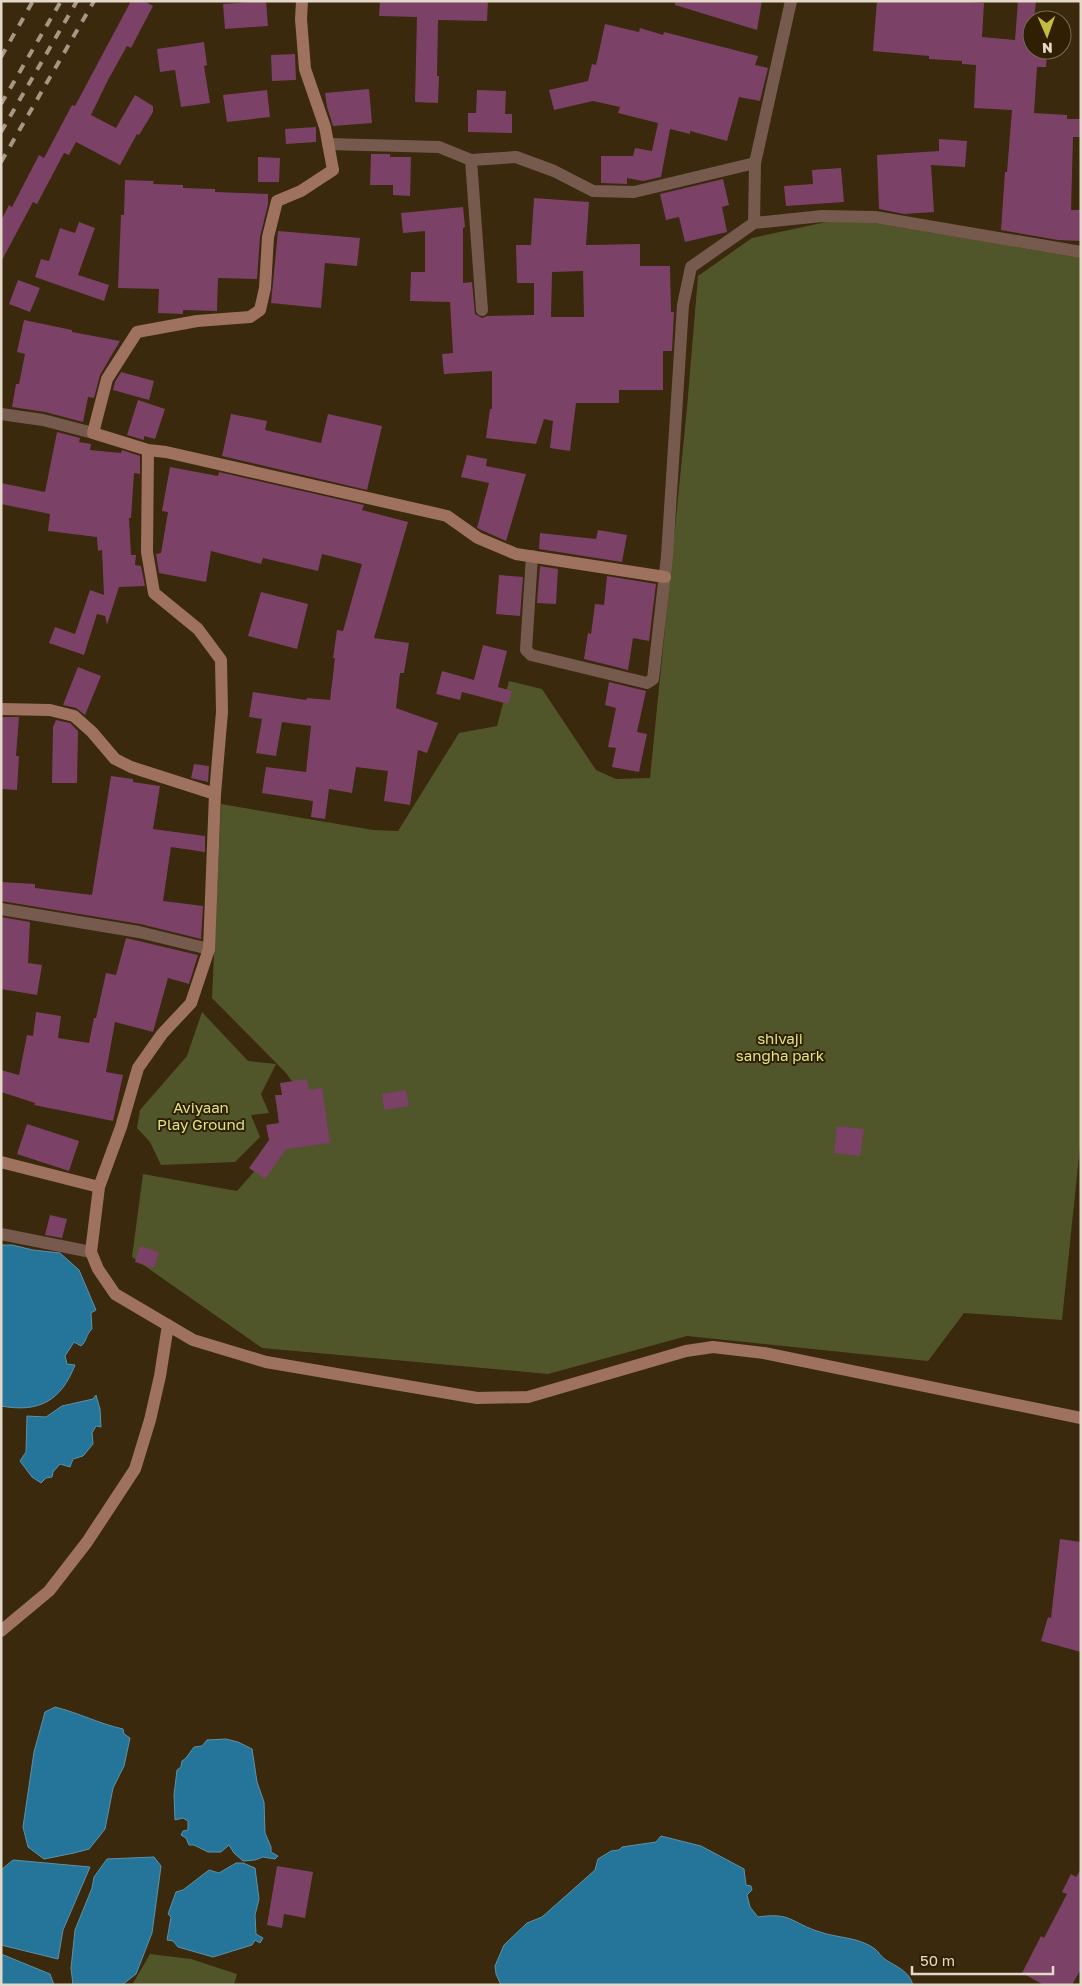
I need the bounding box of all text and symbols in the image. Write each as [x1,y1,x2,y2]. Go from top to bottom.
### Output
north arrow [1022,10,1072,60]
text: N [1042,40,1053,57]
park label: shivaji sangha park [736,1029,825,1064]
park label: Aviyaan Play Ground [157,1098,245,1133]
scale bar [912,1944,1053,1976]
text: 50 m [920,1951,955,1969]

